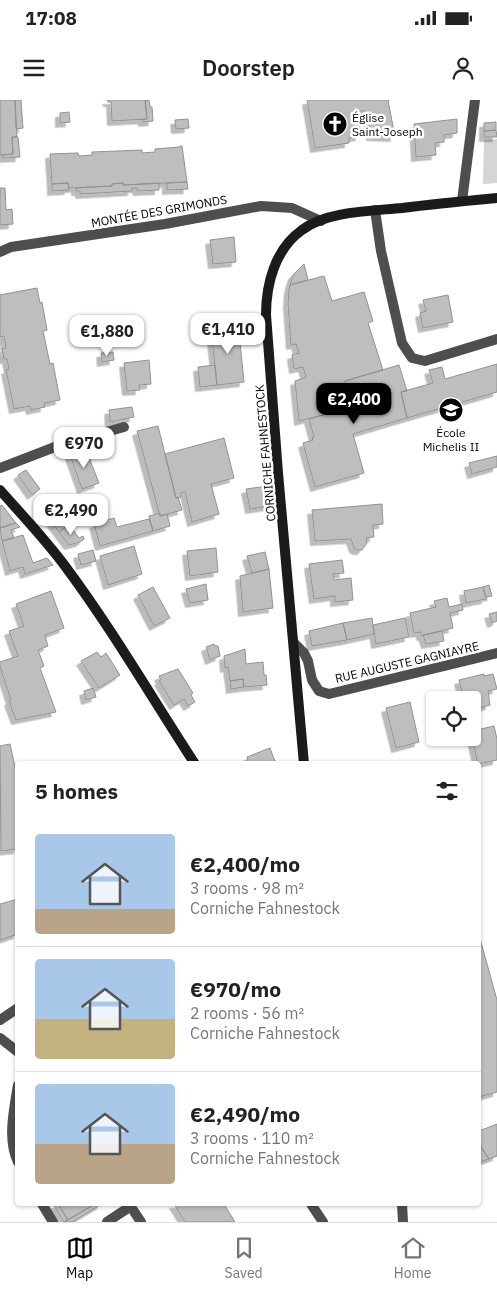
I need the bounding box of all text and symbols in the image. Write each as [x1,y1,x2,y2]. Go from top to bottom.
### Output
text: 17:08 [25,6,77,30]
text: Doorstep [202,53,295,82]
icon: menu [20,54,48,82]
icon: person [449,54,477,82]
place label: Église Saint-Joseph [352,110,423,139]
church icon: Église Saint-Joseph [322,111,348,137]
street label: MONTÉE DES GRIMONDS [90,192,228,230]
pin: €1,410 [187,312,269,355]
pin: €1,880 [66,314,148,357]
text: €1,410 [201,319,255,339]
text: €1,880 [80,321,134,341]
pin: €2,400 [313,382,395,425]
street label: CORNICHE FAHNESTOCK [252,384,278,522]
text: €2,400 [327,389,381,409]
school or university icon: École Michelis II [438,397,464,423]
place label: École Michelis II [423,425,480,454]
pin: €970 [54,426,114,469]
text: €970 [65,433,103,453]
pin: €2,490 [30,494,112,536]
text: €2,490 [44,500,98,520]
street label: RUE AUGUSTE GAGNIAYRE [333,638,481,686]
map controls [426,691,481,746]
button: locate [426,691,481,746]
text: 5 homes [35,777,118,805]
icon: filters [433,777,461,805]
text: €2,400/mo [190,850,300,878]
icon: home [75,854,135,914]
text: 3 rooms · 98 m² [190,878,304,898]
text: Corniche Fahnestock [190,898,340,918]
text: €970/mo [190,975,281,1003]
icon: home [75,979,135,1039]
text: 2 rooms · 56 m² [190,1003,304,1023]
text: Corniche Fahnestock [190,1023,340,1043]
text: €2,490/mo [190,1100,300,1128]
icon: home [75,1104,135,1164]
text: 3 rooms · 110 m² [190,1128,314,1148]
text: Corniche Fahnestock [190,1148,340,1168]
tab: Map [66,1234,94,1282]
tab: Saved [225,1234,263,1282]
tab: Home [394,1234,431,1282]

